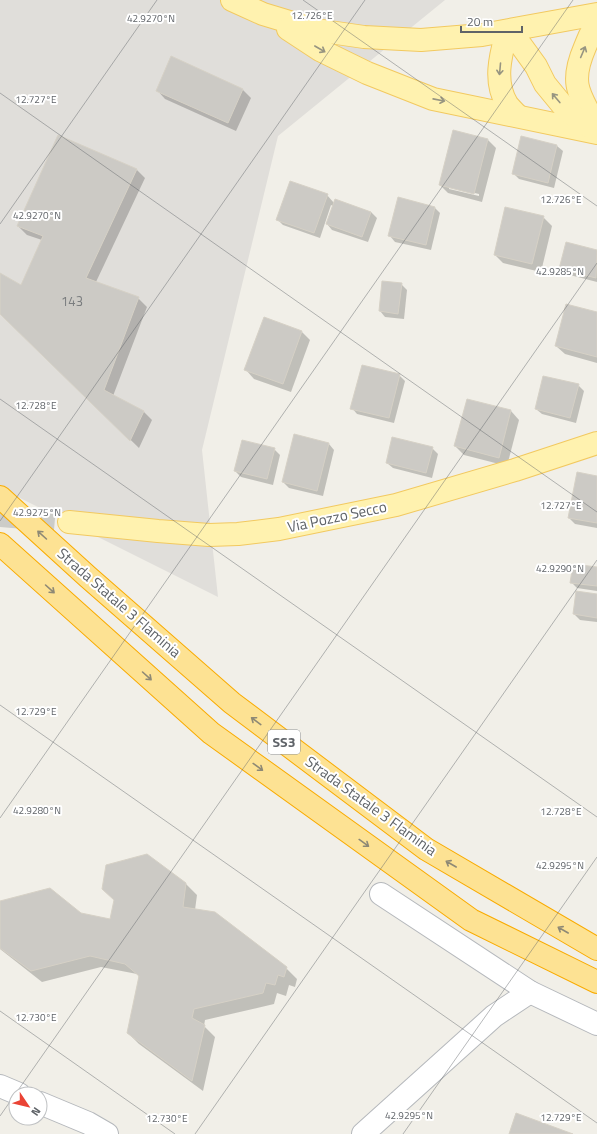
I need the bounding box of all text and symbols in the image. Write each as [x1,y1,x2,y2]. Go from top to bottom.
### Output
text: 12.726°E [291,8,333,23]
scale bar [461,8,522,34]
text: 42.9270°N [127,11,175,26]
text: 20 m [467,12,493,31]
one-way arrow [314,46,326,54]
one-way arrow [580,46,587,58]
one-way arrow [496,62,503,75]
text: 12.727°E [15,92,57,107]
one-way arrow [552,93,561,104]
one-way arrow [432,97,445,105]
text: 12.726°E [540,192,582,207]
text: 42.9270°N [13,208,61,223]
text: 42.9285°N [536,264,584,279]
house number: 143 [61,291,83,311]
text: 12.728°E [15,398,57,413]
street label: Via Pozzo Secco [285,495,389,538]
text: 12.727°E [540,498,582,513]
text: 42.9275°N [13,505,61,520]
one-way arrow [37,530,47,539]
street label: Strada Statale 3 Flaminia [52,542,187,663]
text: 42.9290°N [536,561,584,576]
one-way arrow [45,584,55,594]
one-way arrow [142,671,152,680]
text: 12.729°E [15,704,57,719]
one-way arrow [251,717,262,725]
road number: SS3 [268,730,300,754]
street label: Strada Statale 3 Flaminia [301,750,442,862]
one-way arrow [252,763,263,771]
text: 42.9280°N [13,803,61,818]
text: 12.728°E [540,804,582,819]
one-way arrow [358,839,369,847]
text: 42.9295°N [536,858,584,873]
one-way arrow [445,859,457,867]
one-way arrow [557,925,569,933]
text: 12.730°E [15,1010,57,1025]
north arrow [8,1086,48,1126]
text: N [27,1104,45,1119]
text: 42.9295°N [385,1108,433,1123]
text: 12.729°E [540,1110,582,1125]
text: 12.730°E [146,1111,188,1126]

